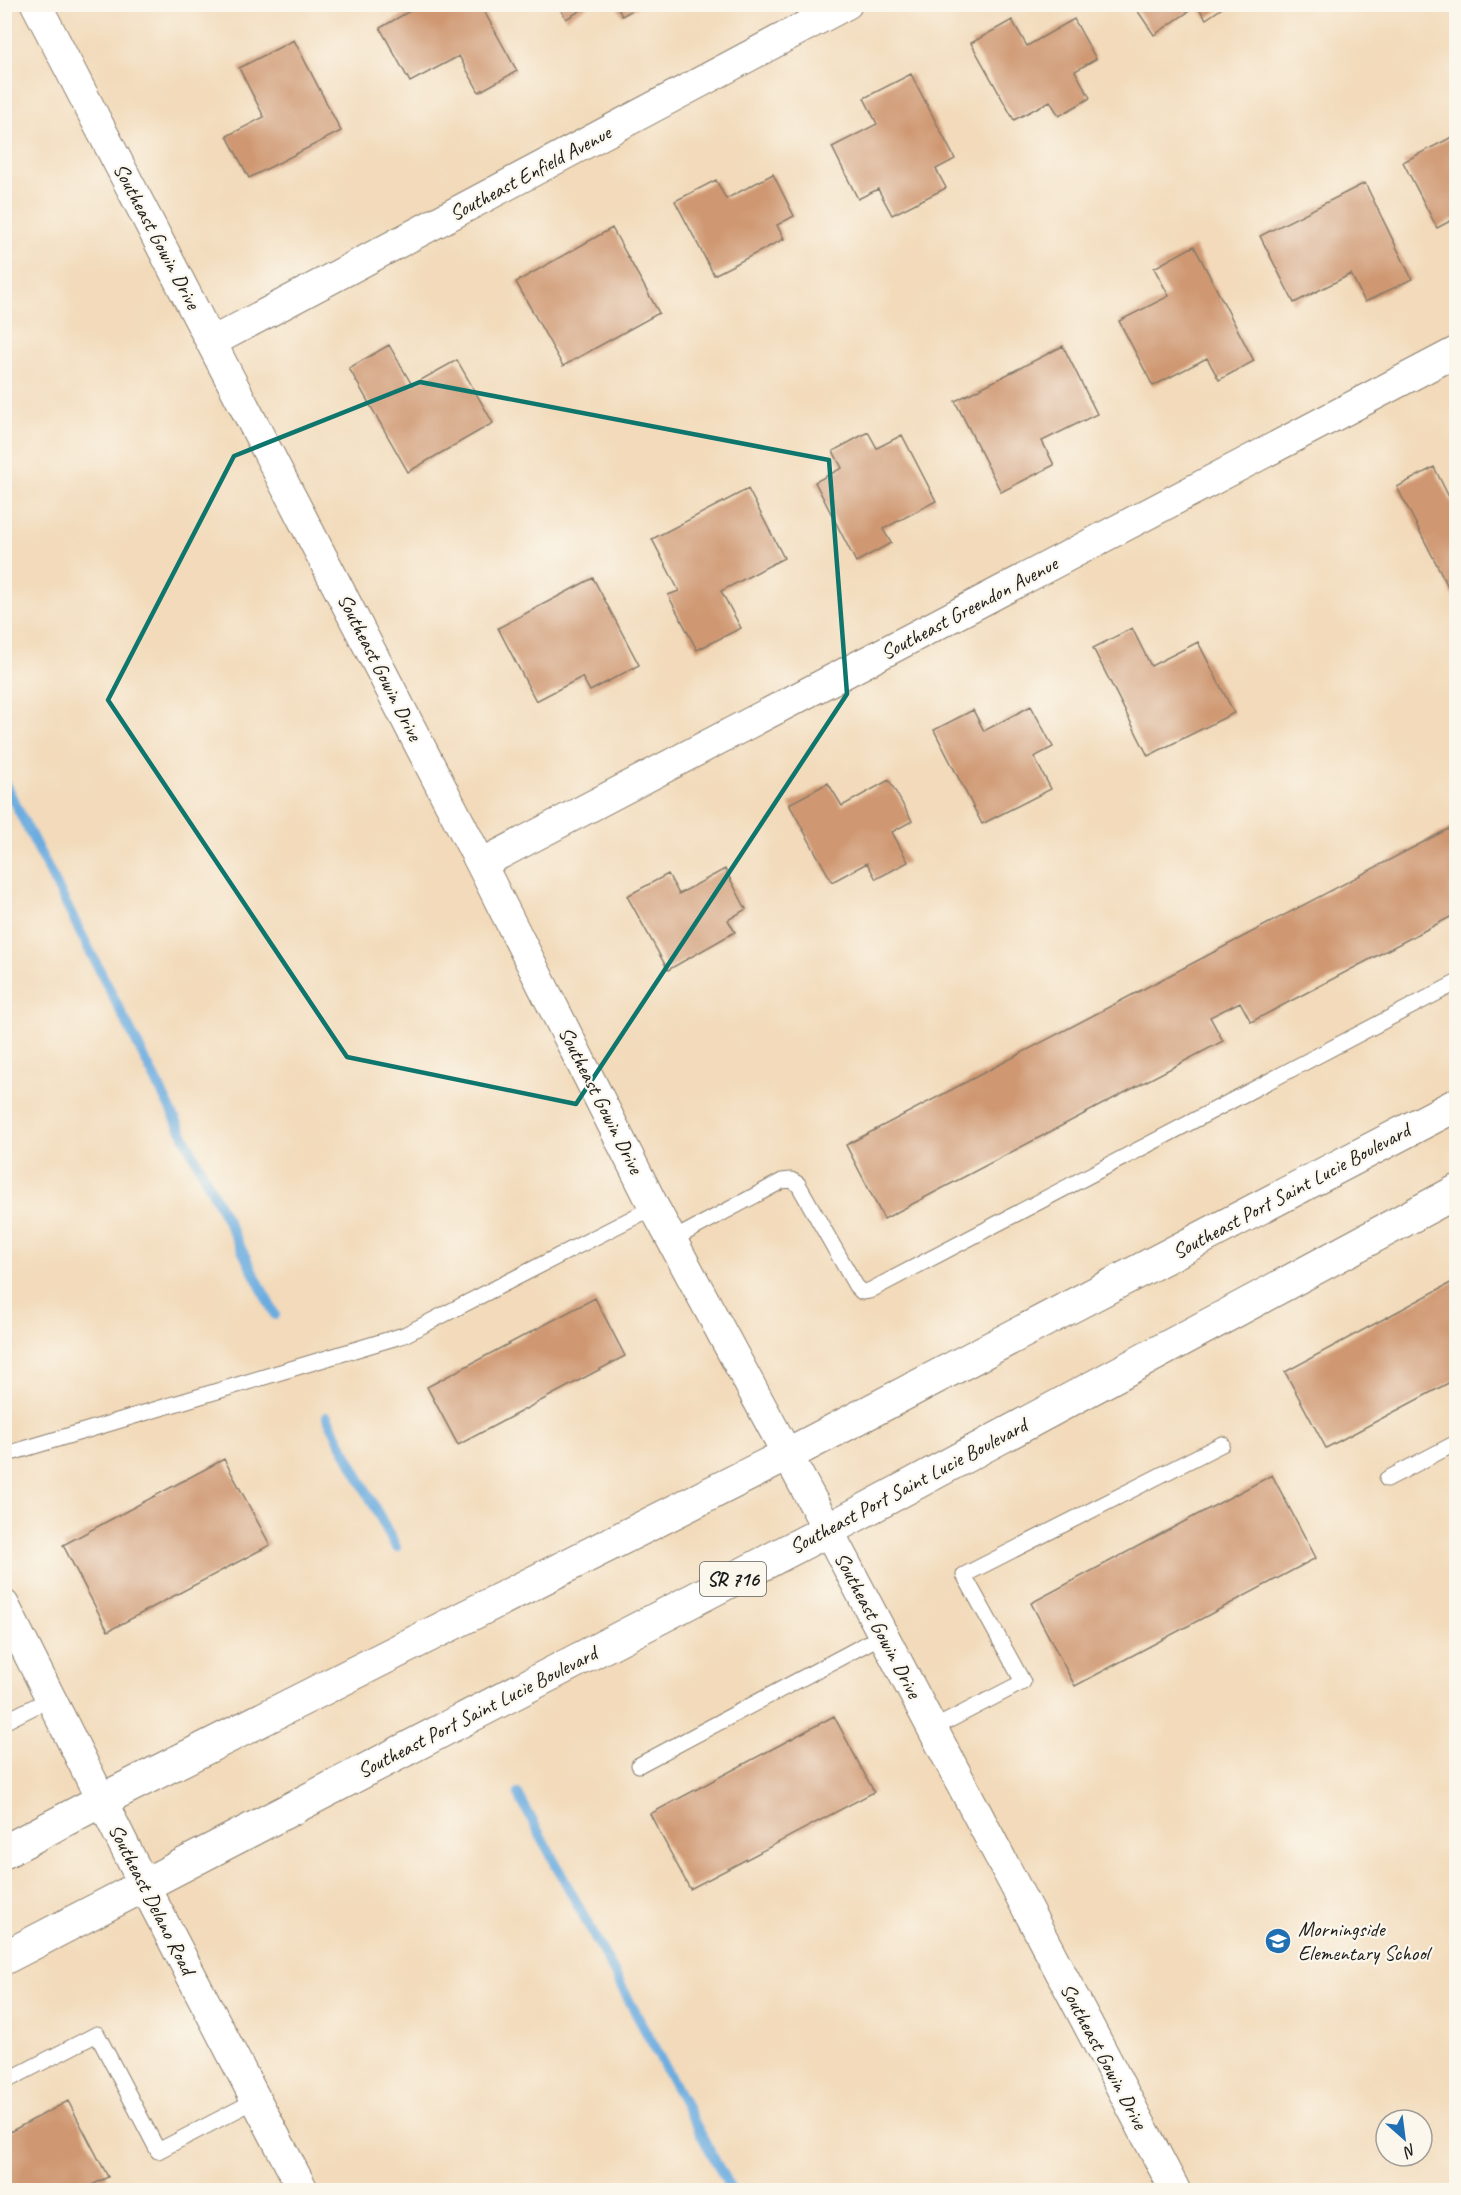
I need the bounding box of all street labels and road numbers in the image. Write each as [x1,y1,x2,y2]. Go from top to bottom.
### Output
street label: Southeast Enfield Avenue [445,118,617,227]
street label: Southeast Gowin Drive [108,159,207,314]
street label: Southeast Greendon Avenue [876,549,1064,666]
street label: Southeast Gowin Drive [332,589,429,746]
street label: Southeast Gowin Drive [553,1022,650,1179]
street label: Southeast Port Saint Lucie Boulevard [1168,1115,1418,1265]
street label: Southeast Port Saint Lucie Boulevard [785,1410,1035,1560]
street label: Southeast Gowin Drive [829,1548,928,1703]
road number: SR 716 [700,1562,766,1596]
street label: Southeast Port Saint Lucie Boulevard [353,1639,604,1784]
street label: Southeast Delano Road [103,1819,203,1982]
street label: Southeast Gowin Drive [1055,1979,1154,2134]

